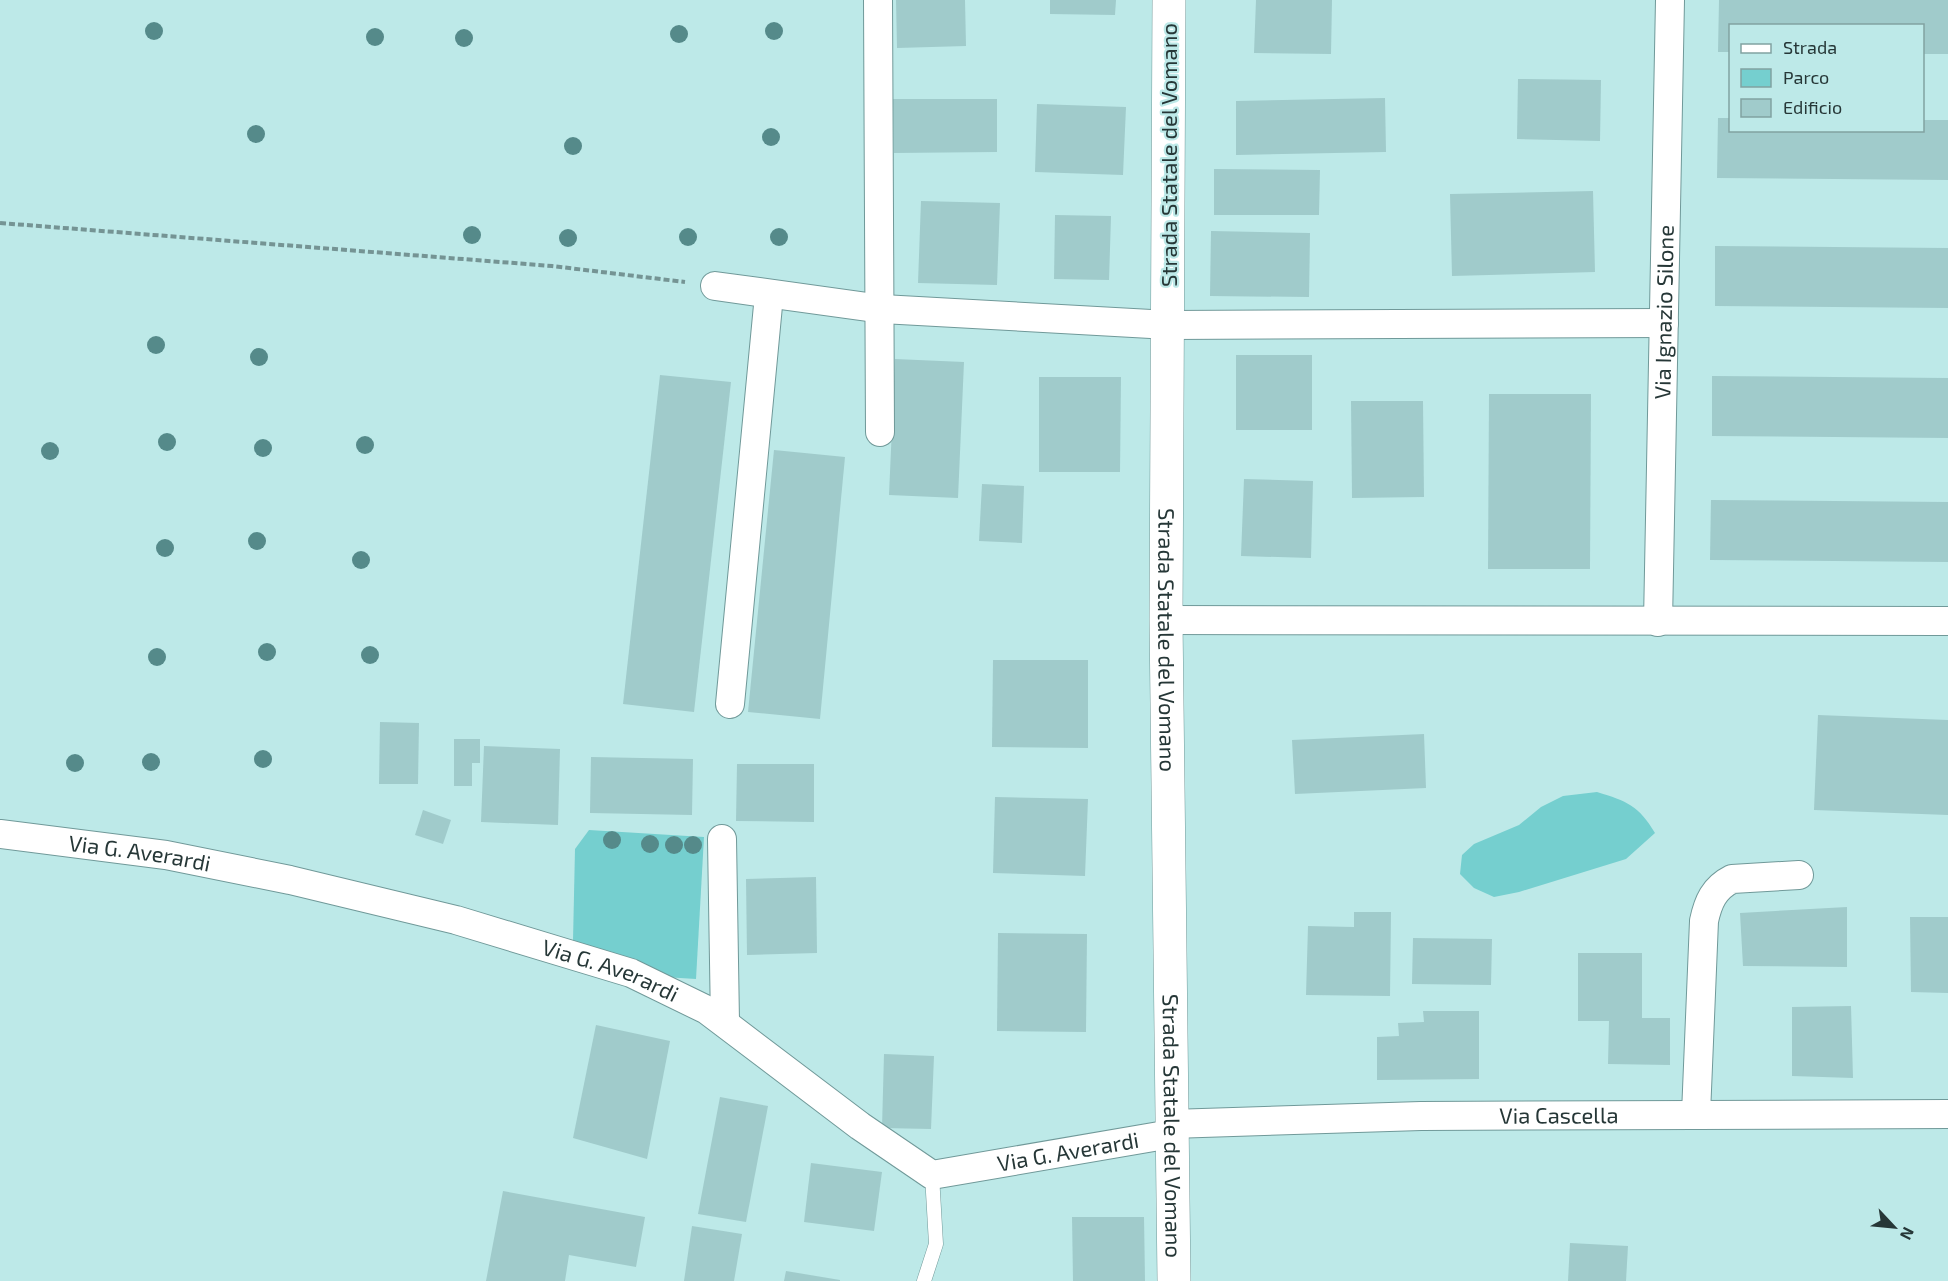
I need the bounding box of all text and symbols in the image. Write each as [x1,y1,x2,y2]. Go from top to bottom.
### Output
street label: Strada Statale del Vomano [1155,23,1181,287]
legend [1729,24,1924,132]
text: Strada [1783,36,1837,58]
text: Parco [1783,66,1829,88]
text: Edificio [1783,96,1842,118]
street label: Via Ignazio Silone [1648,225,1678,399]
street label: Strada Statale del Vomano [1154,508,1182,772]
street label: Via G. Averardi [67,829,213,876]
street label: Via G. Averardi [539,933,683,1006]
street label: Strada Statale del Vomano [1159,994,1188,1258]
street label: Via Cascella [1499,1101,1619,1128]
street label: Via G. Averardi [995,1126,1141,1176]
north arrow [1864,1197,1924,1257]
text: N [1897,1224,1919,1243]

